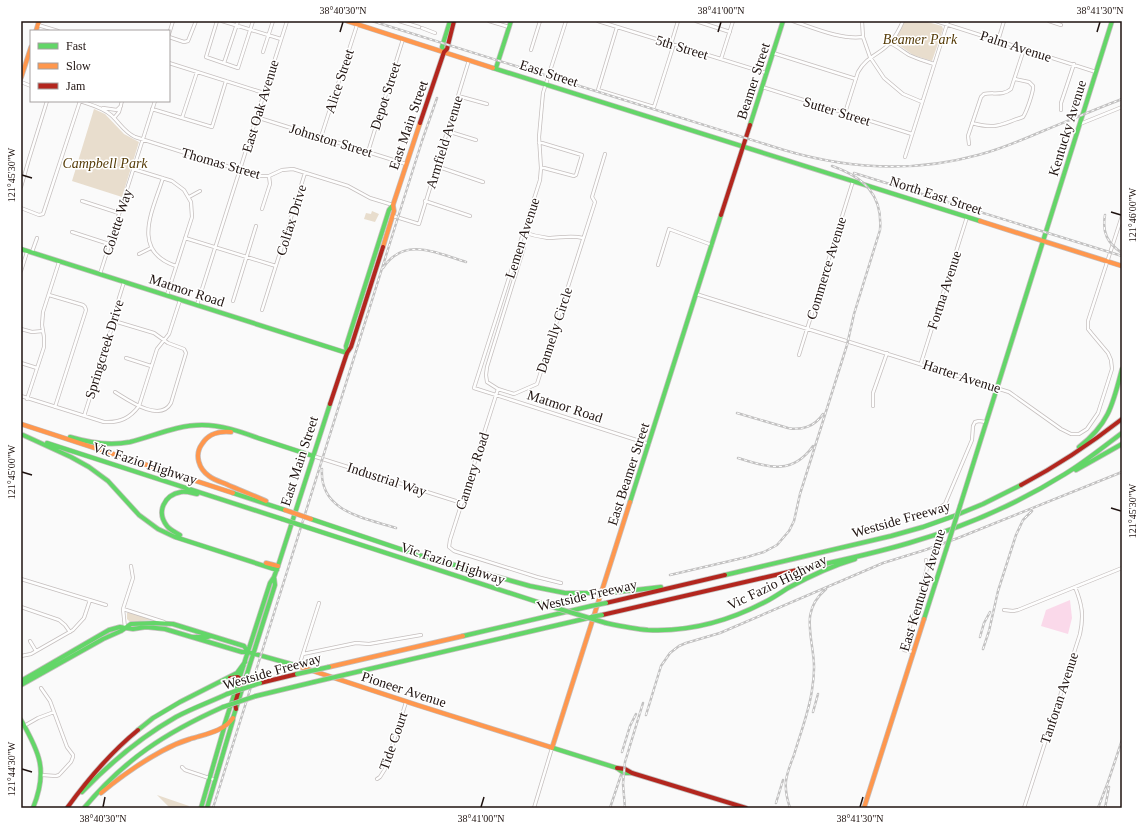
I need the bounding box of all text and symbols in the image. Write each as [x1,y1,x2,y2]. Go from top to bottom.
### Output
text: 38°40'30"N [319,5,367,16]
text: 38°41'00"N [697,5,745,16]
text: 38°41'30"N [1076,5,1124,16]
street label: Palm Avenue [978,28,1053,65]
legend [30,30,170,102]
street label: 5th Street [654,32,710,63]
park label: Beamer Park [883,32,958,47]
text: Fast [66,39,87,53]
street label: Beamer Street [734,41,773,121]
street label: Alice Street [322,47,357,115]
street label: East Street [518,57,580,90]
street label: East Oak Avenue [239,58,282,154]
text: Slow [66,59,91,73]
street label: Depot Street [367,60,404,132]
street label: Kentucky Avenue [1046,78,1089,178]
text: Jam [66,79,86,93]
street label: East Main Street [386,79,431,172]
street label: Armfield Avenue [423,94,466,191]
street label: Sutter Street [801,94,872,129]
street label: Johnston Street [288,121,374,160]
street label: Thomas Street [180,145,262,182]
text: 121°45'30"W [6,147,17,202]
park label: Campbell Park [62,156,148,171]
street label: North East Street [888,173,984,218]
street label: Colfax Drive [274,183,309,257]
street label: Colette Way [100,187,135,257]
text: 121°46'00"W [1127,187,1138,242]
street label: Lemen Avenue [502,196,543,280]
street label: Commerce Avenue [804,215,849,321]
street label: Fortna Avenue [925,249,964,331]
street label: Matmor Road [147,271,226,310]
street label: Dannelly Circle [534,286,575,375]
street label: Springcreek Drive [82,298,127,401]
street label: Harter Avenue [921,357,1003,396]
street label: Matmor Road [525,387,604,426]
street label: East Main Street [278,414,321,508]
street label: East Beamer Street [605,421,652,527]
street label: Cannery Road [453,431,492,512]
street label: Vic Fazio Highway [91,440,199,487]
text: 121°45'00"W [6,444,17,499]
street label: Industrial Way [345,460,428,499]
text: 121°45'30"W [1127,483,1138,538]
street label: Westside Freeway [850,498,952,541]
street label: East Kentucky Avenue [897,527,948,653]
street label: Vic Fazio Highway [399,540,507,587]
street label: Vic Fazio Highway [725,552,829,613]
street label: Westside Freeway [536,577,638,614]
street label: Westside Freeway [221,650,323,693]
street label: Tanforan Avenue [1038,650,1081,746]
street label: Pioneer Avenue [360,669,448,710]
street label: Tide Court [377,710,410,772]
text: 121°44'30"W [6,741,17,796]
text: 38°40'30"N [79,813,127,824]
text: 38°41'00"N [457,813,505,824]
text: 38°41'30"N [836,813,884,824]

